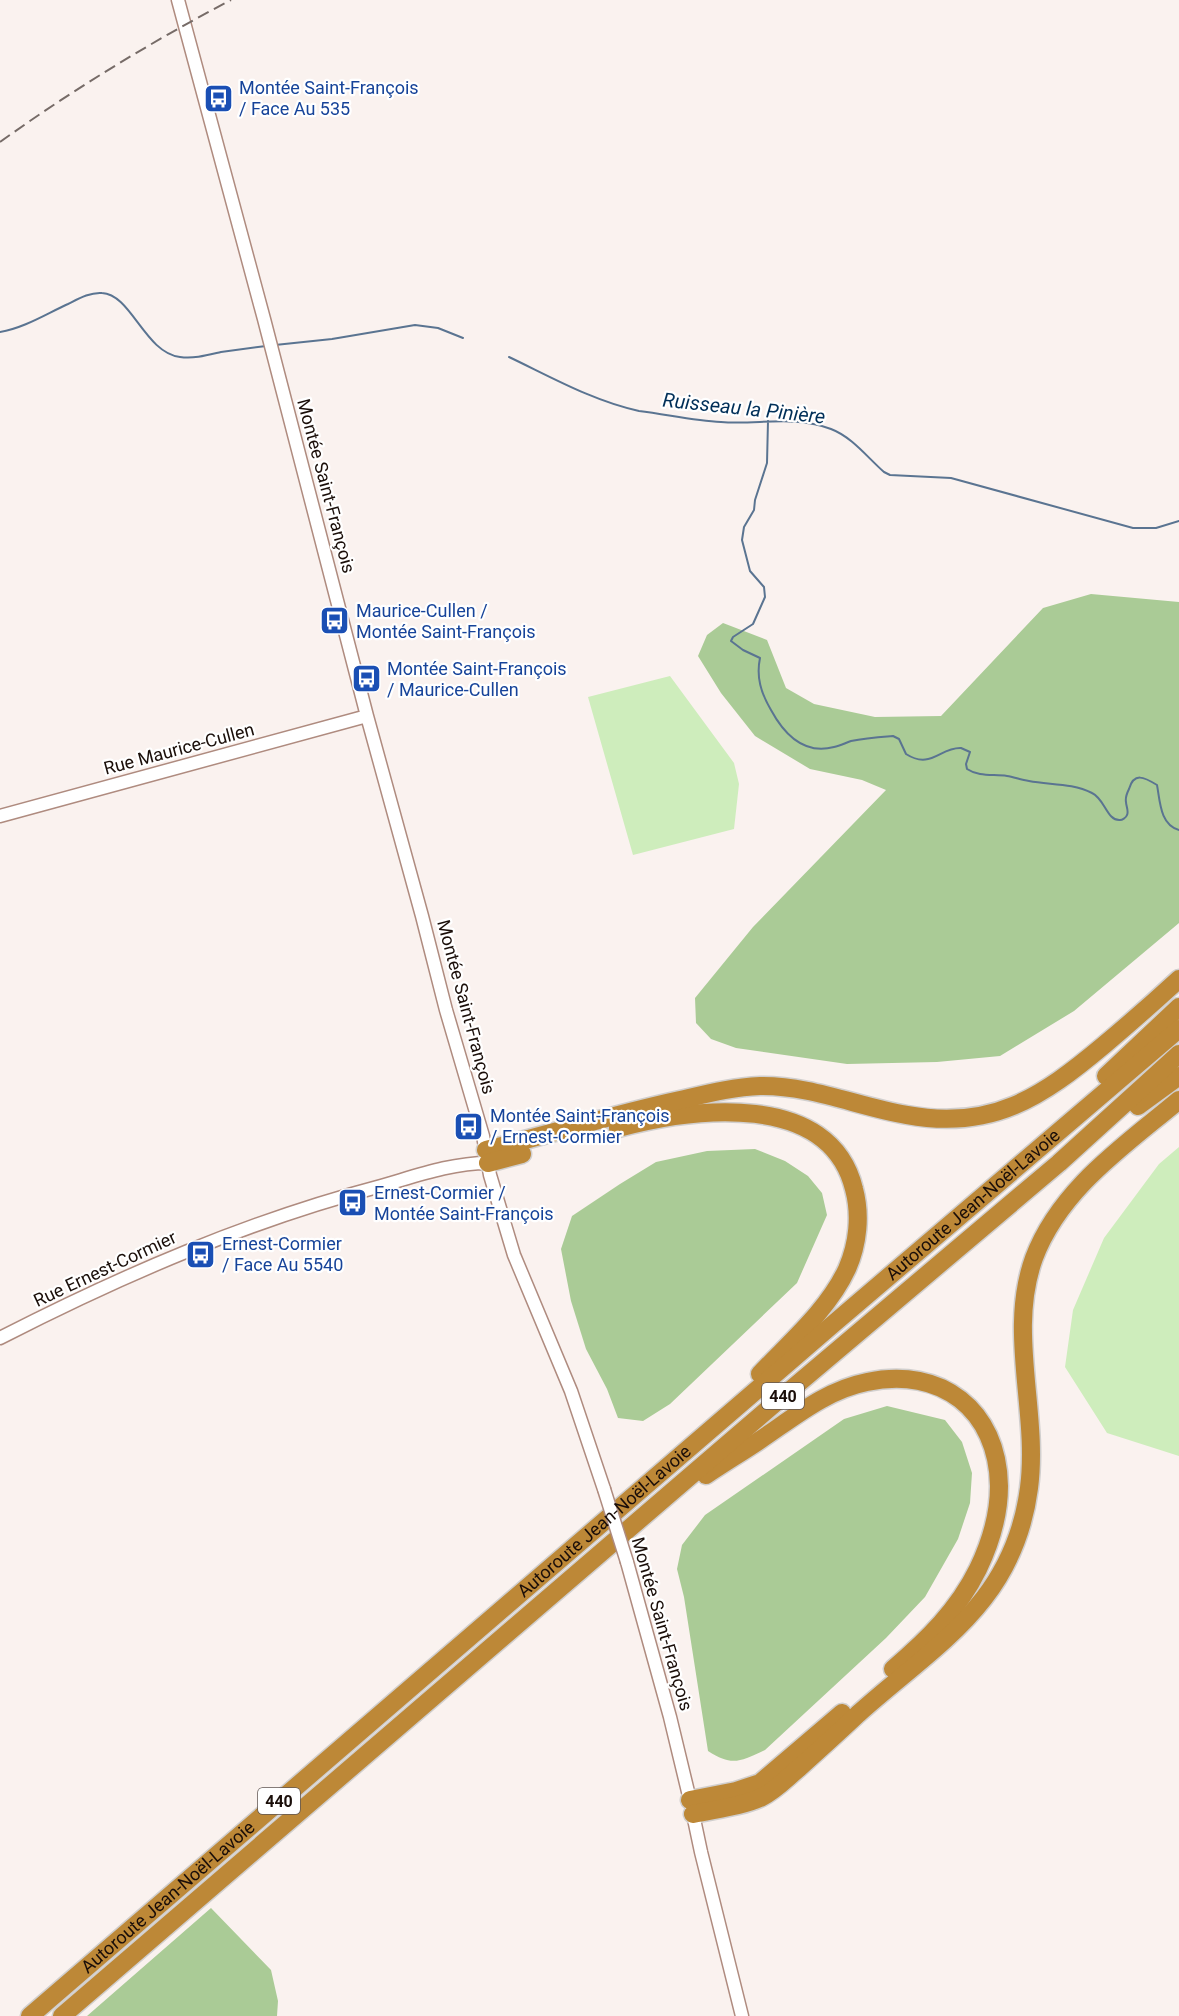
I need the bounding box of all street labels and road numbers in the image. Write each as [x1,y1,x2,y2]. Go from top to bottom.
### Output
street label: Montée Saint-François [293,396,360,575]
street label: Rue Maurice-Cullen [101,718,256,779]
street label: Montée Saint-François [433,917,500,1096]
street label: Autoroute Jean-Noël-Lavoie [881,1124,1064,1284]
street label: Rue Ernest-Cormier [30,1226,179,1311]
road number: 440 [762,1383,804,1409]
street label: Autoroute Jean-Noël-Lavoie [513,1440,695,1601]
street label: Montée Saint-François [628,1535,697,1713]
road number: 440 [258,1788,300,1814]
street label: Autoroute Jean-Noël-Lavoie [77,1816,259,1977]

